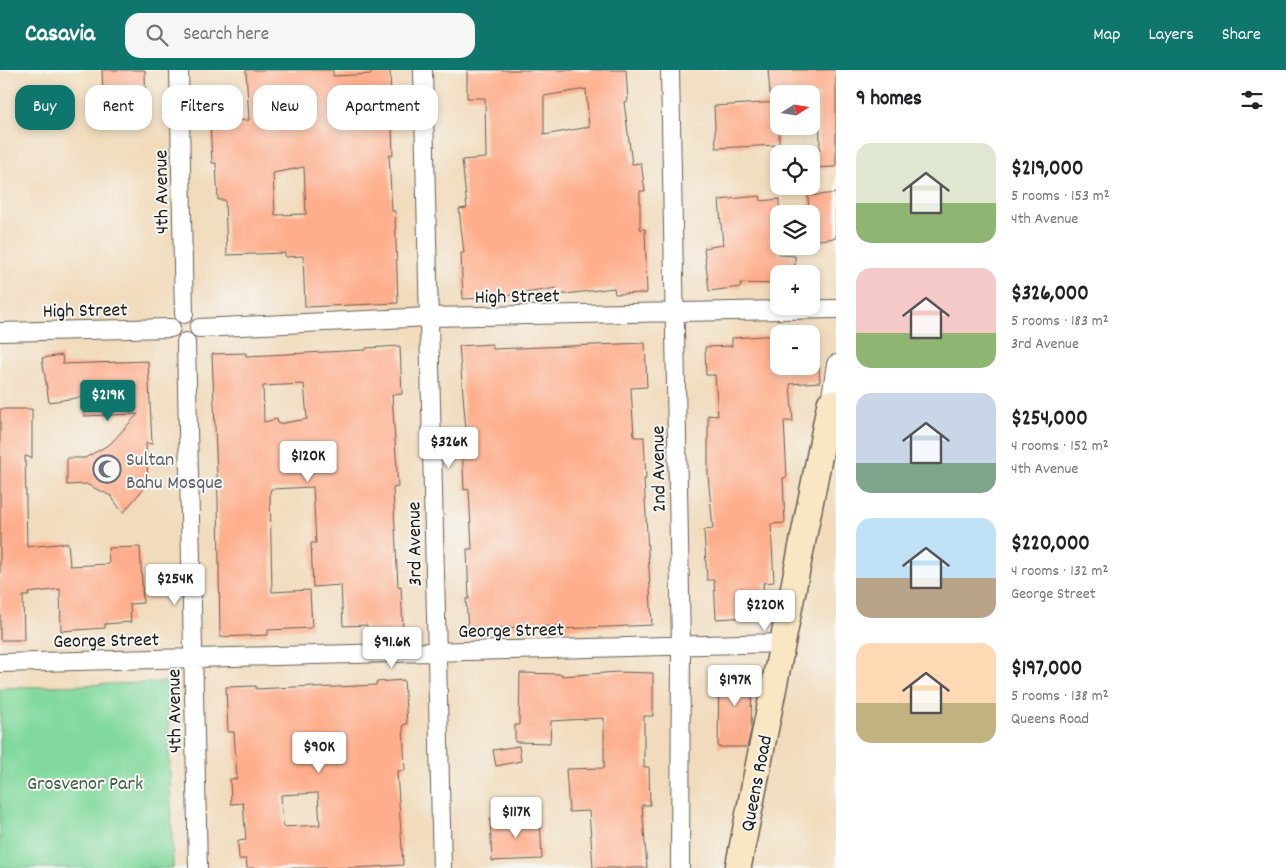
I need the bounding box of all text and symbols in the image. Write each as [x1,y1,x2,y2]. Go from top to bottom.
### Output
search box [125,13,475,58]
text: Casavia [25,18,95,52]
icon: search [143,21,171,49]
text: Search here [183,22,269,49]
text: Map [1093,23,1120,48]
text: Layers [1148,23,1194,48]
text: Share [1222,23,1261,48]
chip: Buy [15,85,75,130]
chip: Rent [85,85,152,130]
chip: Filters [162,85,243,130]
chip: New [253,85,317,130]
chip: Apartment [327,85,438,130]
north arrow [770,85,820,135]
map controls [770,85,820,375]
text: 9 homes [856,85,922,115]
icon: filters [1238,86,1266,114]
button: locate [770,145,820,195]
street label: 4th Avenue [148,149,178,234]
text: $219,000 [1011,155,1083,185]
icon: home [896,163,956,223]
text: 5 rooms · 153 m² [1011,185,1109,208]
button: layers [770,205,820,255]
text: 4th Avenue [1011,208,1078,231]
button: + [770,265,820,315]
text: $326,000 [1011,280,1089,310]
street label: High Street [474,283,560,313]
icon: home [896,288,956,348]
street label: High Street [42,297,128,327]
text: 5 rooms · 183 m² [1011,310,1108,333]
button: − [770,325,820,375]
text: 3rd Avenue [1011,333,1079,356]
pin: $219K [73,380,143,422]
text: $219K [91,384,125,407]
text: $254,000 [1011,405,1088,435]
icon: home [896,413,956,473]
street label: 2nd Avenue [645,425,675,513]
pin: $326K [414,426,484,469]
text: $326K [430,431,468,454]
text: 4 rooms · 152 m² [1011,435,1109,458]
pin: $120K [273,440,343,483]
text: $120K [291,445,325,468]
place label: Sultan Bahu Mosque [126,447,223,498]
mosque icon: Sultan Bahu Mosque [92,454,122,484]
text: 4th Avenue [1011,458,1078,481]
street label: 3rd Avenue [401,501,431,587]
text: $220,000 [1011,530,1090,560]
icon: home [896,538,956,598]
text: 4 rooms · 132 m² [1011,560,1108,583]
pin: $254K [140,564,210,606]
text: $254K [157,568,193,591]
text: George Street [1011,583,1096,606]
pin: $220K [730,590,800,632]
text: $220K [746,594,784,617]
street label: George Street [458,617,564,647]
pin: $91.6K [351,626,433,669]
street label: George Street [53,627,159,657]
text: $91.6K [374,631,410,654]
text: $197,000 [1011,655,1082,685]
icon: home [896,663,956,723]
pin: $197K [700,664,770,707]
street label: 4th Avenue [161,668,191,753]
text: $197K [719,669,751,692]
text: 5 rooms · 138 m² [1011,685,1108,708]
text: Queens Road [1011,708,1089,731]
pin: $90K [289,732,349,774]
street label: Queens Road [735,733,781,834]
text: $90K [303,736,335,759]
park label: Grosvenor Park [27,771,143,799]
pin: $117K [481,796,551,839]
text: $117K [502,801,530,824]

